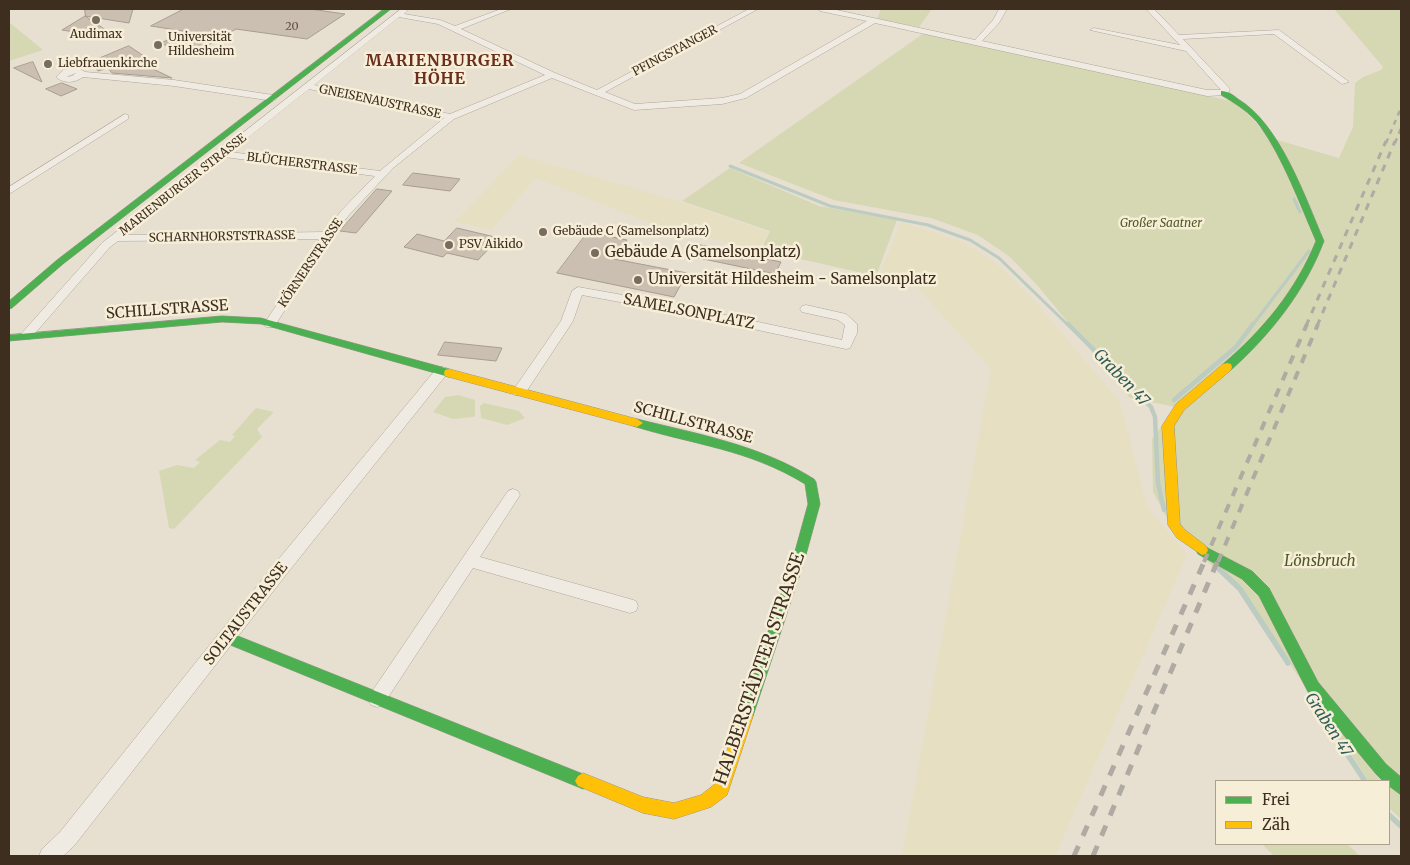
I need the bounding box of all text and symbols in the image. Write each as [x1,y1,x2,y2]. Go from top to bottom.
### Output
marker: Audimax [90,14,102,26]
house number: 20 [285,20,299,34]
street label: PFINGSTANGER [630,23,720,79]
place label: Audimax [70,28,122,42]
place label: Universität Hildesheim [168,31,234,59]
marker: Universität Hildesheim [152,39,164,51]
district label: MARIENBURGER HÖHE [364,51,516,89]
place label: Liebfrauenkirche [58,57,157,71]
marker: Liebfrauenkirche [42,58,54,70]
street label: GNEISENAUSTRASSE [318,82,442,122]
street label: MARIENBURGER STRASSE [117,131,249,239]
street label: BLÜCHERSTRASSE [246,150,358,178]
street label: KÖRNERSTRASSE [276,216,346,310]
park label: Großer Saatner [1120,217,1202,231]
place label: Gebäude C (Samelsonplatz) [553,225,709,239]
marker: Gebäude C (Samelsonplatz) [537,226,549,238]
street label: SCHARNHORSTSTRASSE [149,229,295,245]
place label: PSV Aikido [459,238,523,252]
marker: PSV Aikido [443,239,455,251]
place label: Gebäude A (Samelsonplatz) [605,244,801,262]
marker: Gebäude A (Samelsonplatz) [589,247,601,259]
place label: Universität Hildesheim - Samelsonplatz [648,271,936,289]
marker: Universität Hildesheim - Samelsonplatz [632,274,644,286]
street label: SAMELSONPLATZ [622,290,756,334]
street label: SCHILLSTRASSE [105,297,229,323]
water label: Graben 47 [1089,345,1153,411]
street label: SCHILLSTRASSE [631,398,755,448]
street label: HALBERSTÄDTER STRASSE [710,550,810,788]
park label: Lönsbruch [1284,553,1356,571]
street label: SOLTAUSTRASSE [200,559,292,669]
water label: Graben 47 [1300,689,1356,761]
legend [1215,780,1390,845]
text: Frei [1262,790,1290,809]
text: Zäh [1262,815,1290,834]

